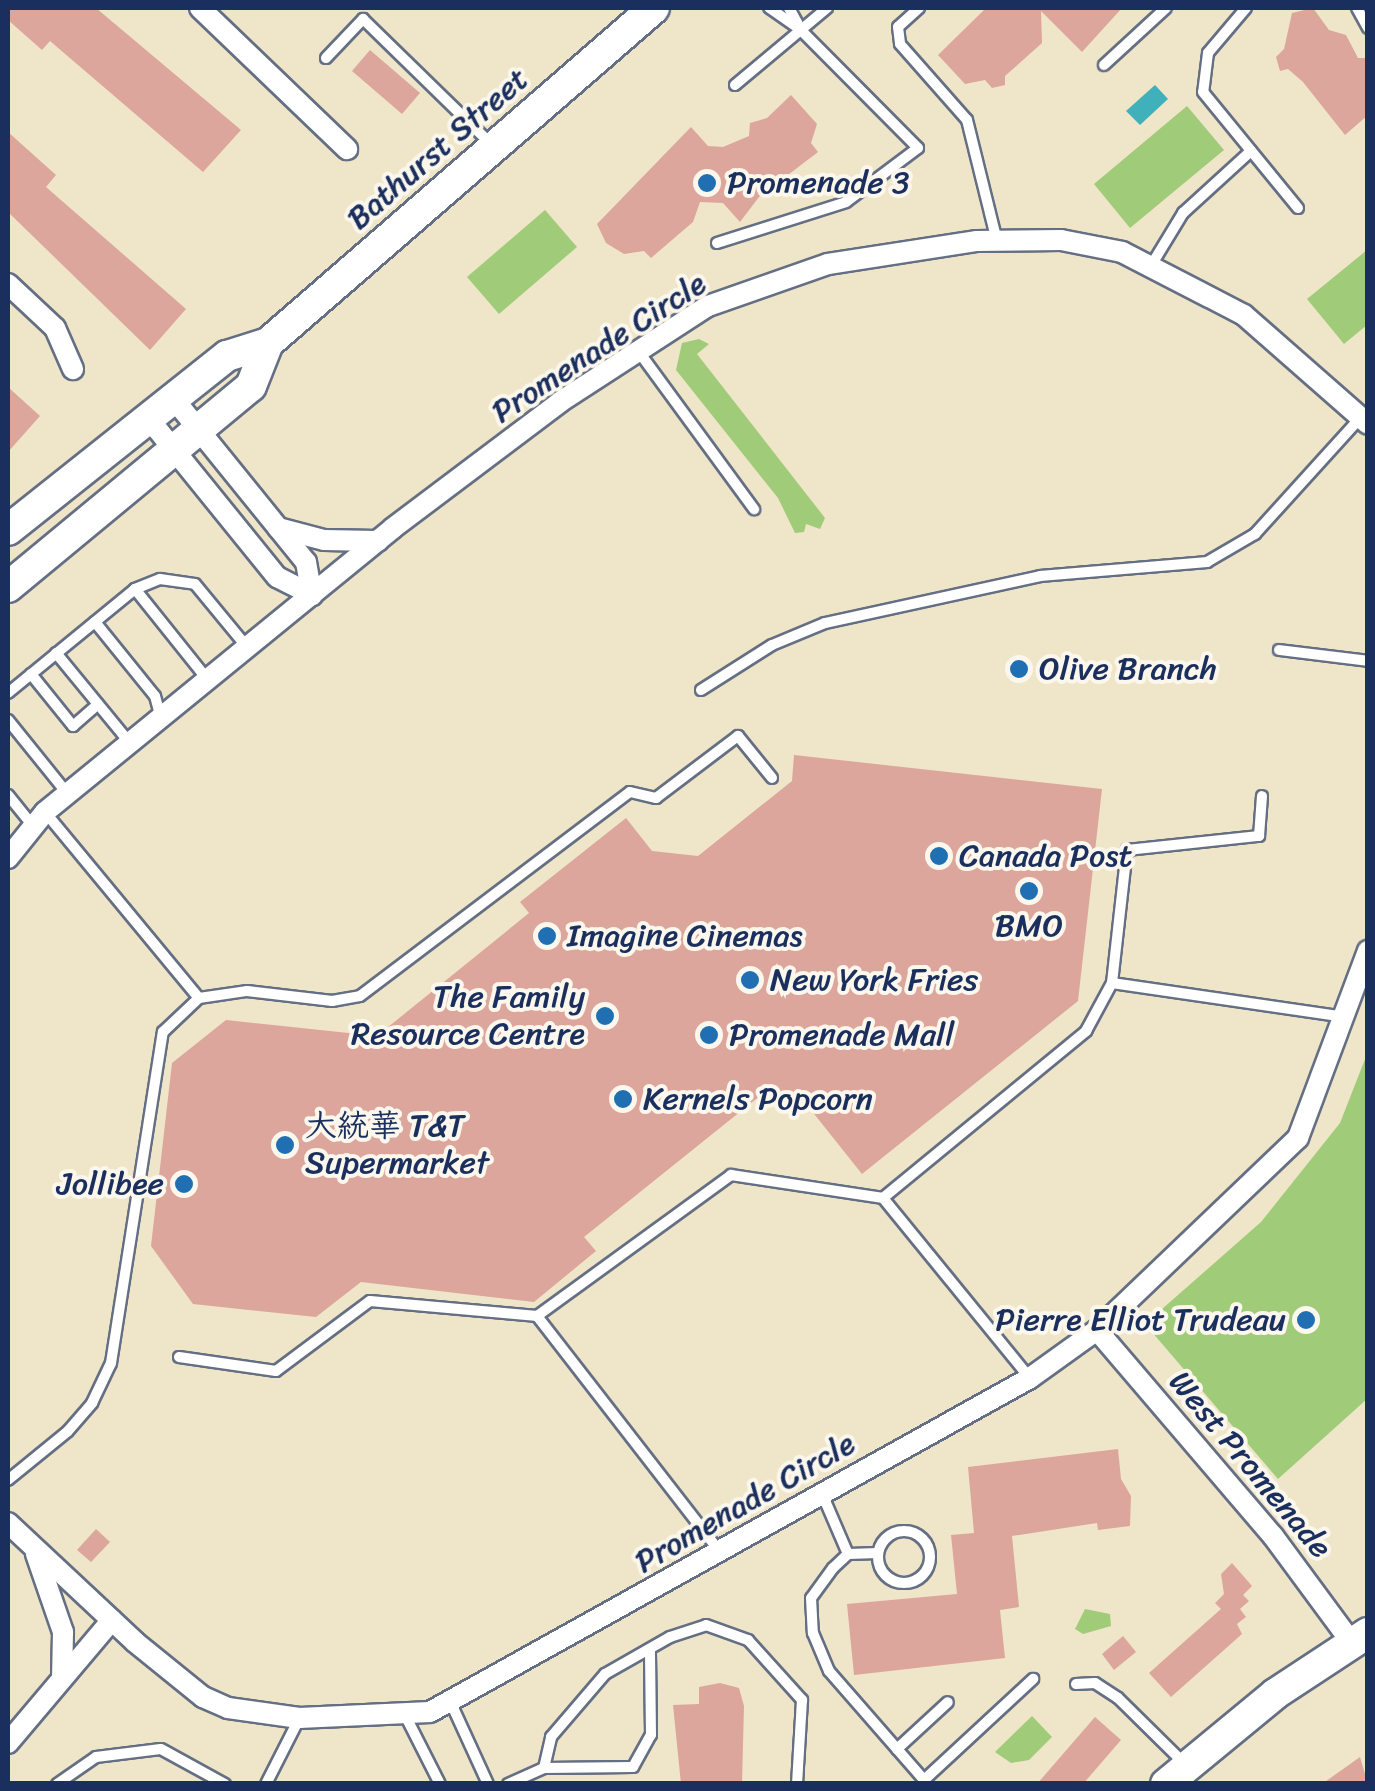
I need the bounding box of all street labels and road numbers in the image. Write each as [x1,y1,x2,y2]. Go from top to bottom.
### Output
street label: Bathurst Street [340,60,536,238]
street label: Promenade Circle [484,264,714,432]
street label: West Promenade [1160,1363,1340,1567]
street label: Promenade Circle [628,1424,862,1582]

